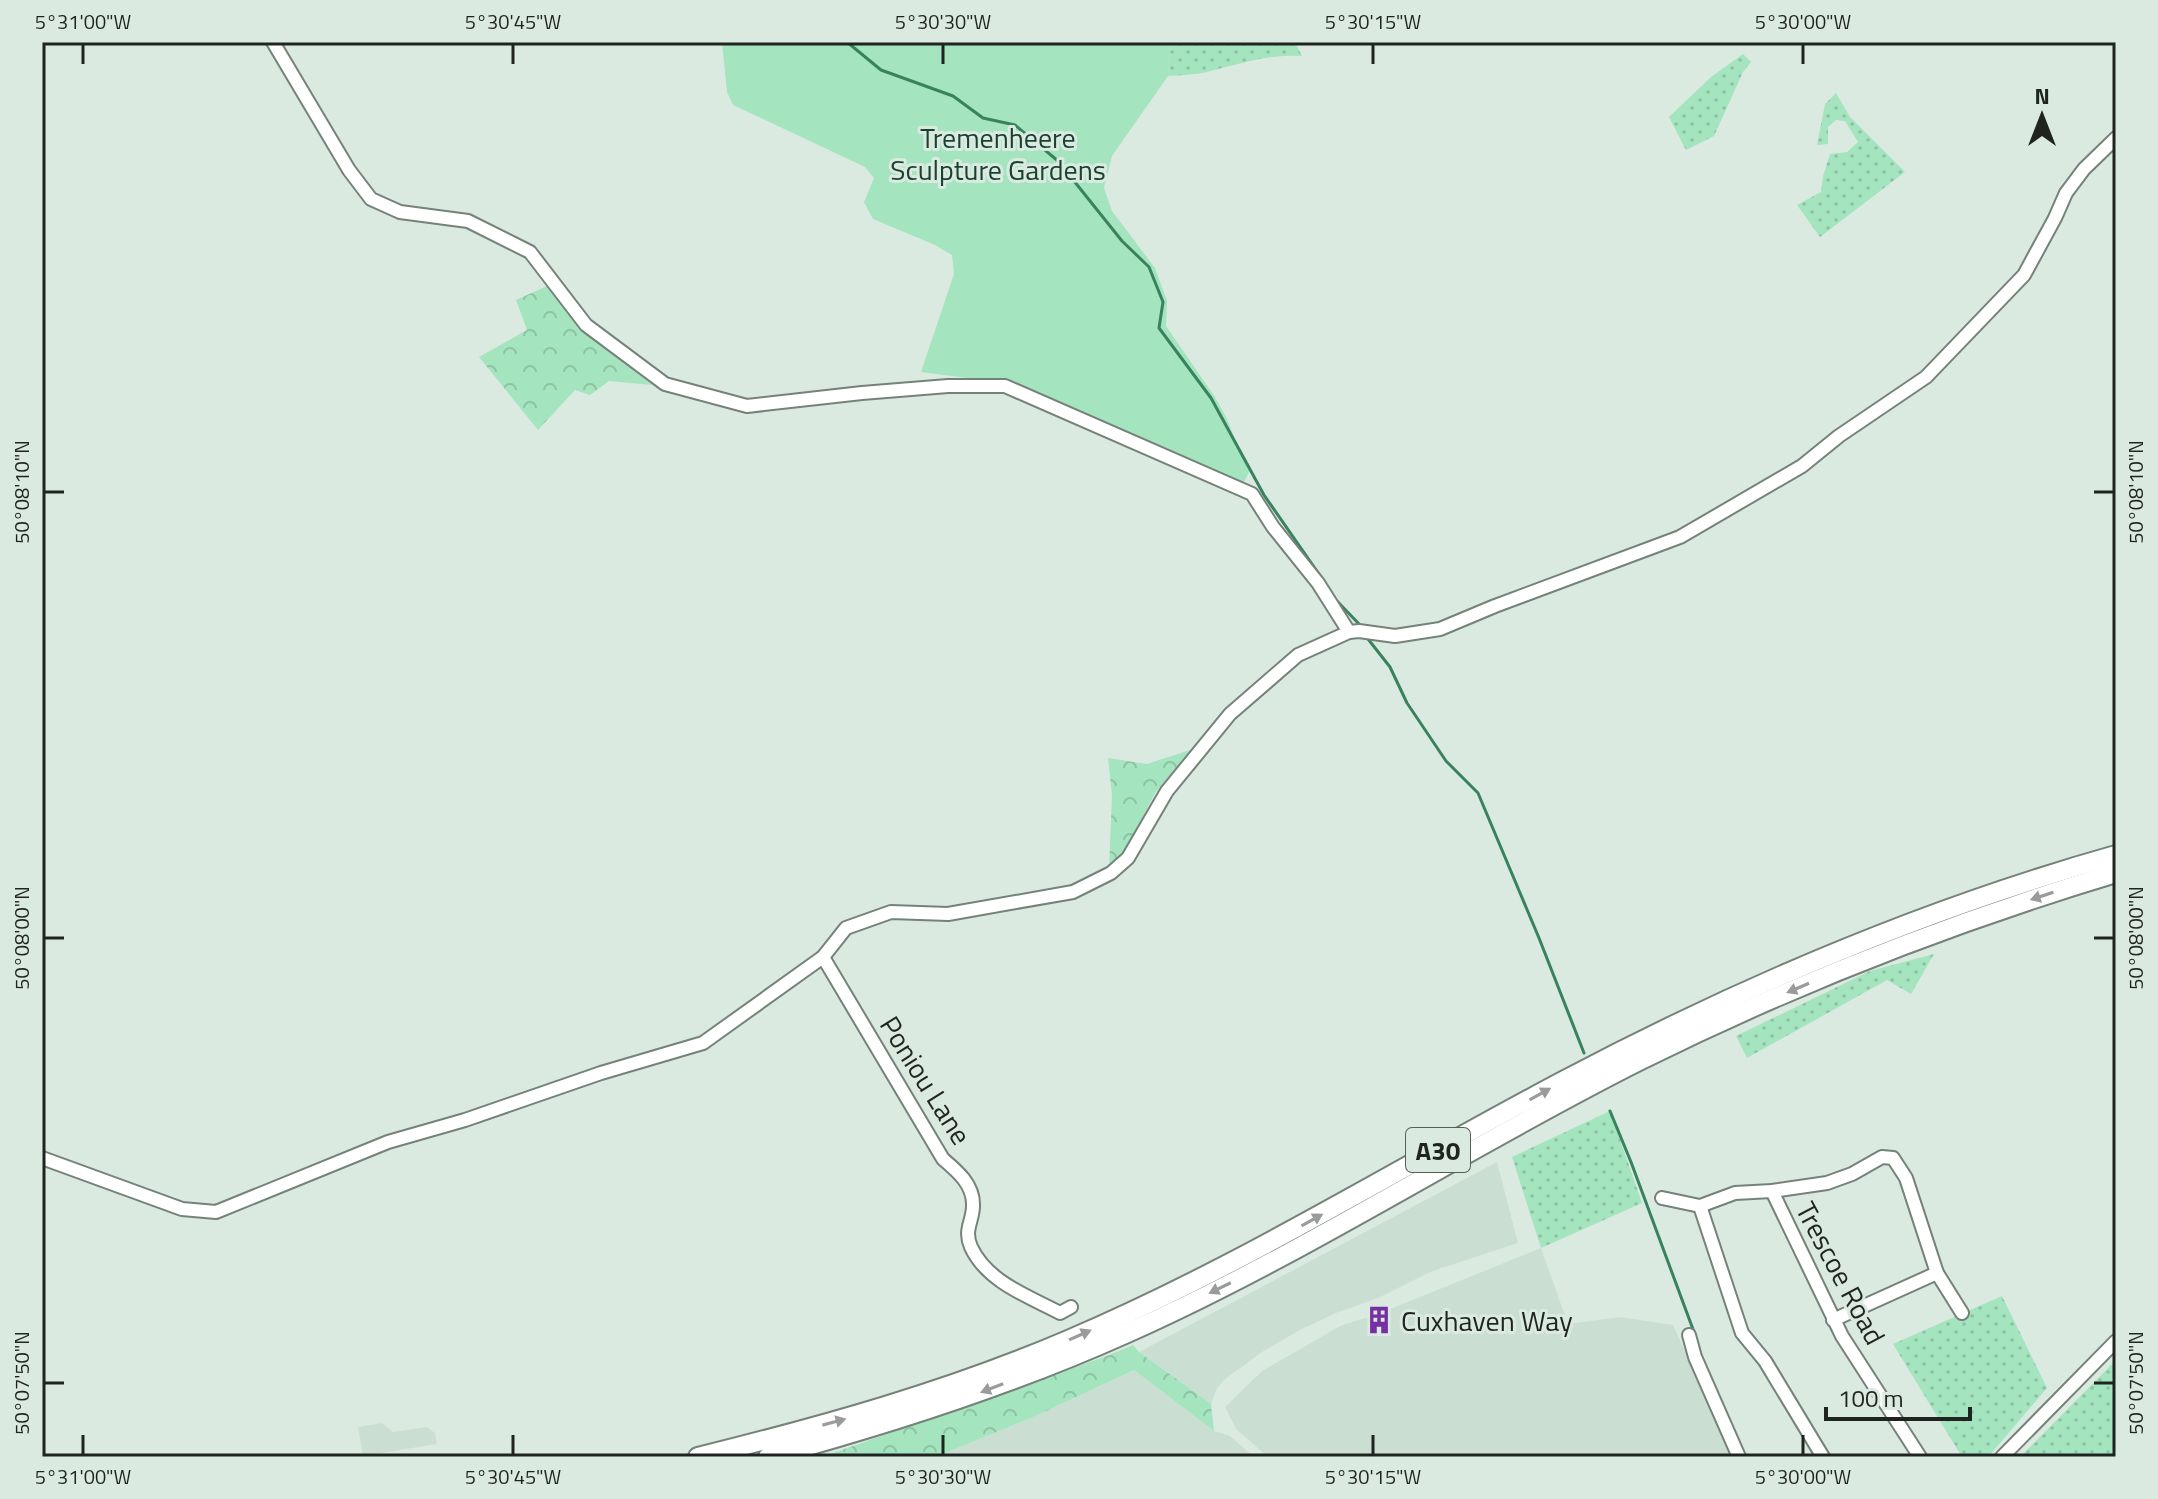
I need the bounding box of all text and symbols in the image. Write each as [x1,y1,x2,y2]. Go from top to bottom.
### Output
text: 5°31'00"W [35,6,132,37]
text: 5°30'45"W [465,6,562,37]
text: 5°30'30"W [895,6,992,37]
text: 5°30'15"W [1325,6,1422,37]
text: 5°30'00"W [1755,6,1852,37]
north arrow [2002,76,2082,156]
text: N [2034,79,2050,113]
park label: Tremenheere Sculpture Gardens [890,116,1106,191]
text: 50°08'10"N [6,440,37,544]
text: 50°08'10"N [2120,440,2151,544]
text: 50°08'00"N [6,886,37,990]
text: 50°08'00"N [2120,886,2151,990]
one-way arrow [2029,890,2053,902]
one-way arrow [1786,981,1810,994]
street label: Poniou Lane [869,1007,983,1153]
one-way arrow [1528,1087,1551,1100]
road number: A30 [1406,1128,1470,1172]
street label: Trescoe Road [1785,1194,1897,1352]
one-way arrow [1301,1213,1323,1227]
one-way arrow [1208,1281,1232,1295]
place label: Cuxhaven Way [1401,1299,1573,1342]
building icon: Cuxhaven Way [1364,1305,1394,1335]
one-way arrow [1068,1329,1091,1342]
text: 50°07'50"N [6,1331,37,1435]
text: 50°07'50"N [2120,1331,2151,1435]
scale bar [1826,1371,1970,1421]
text: 100 m [1838,1380,1904,1416]
one-way arrow [980,1382,1004,1395]
one-way arrow [822,1415,847,1427]
text: 5°31'00"W [35,1461,132,1492]
text: 5°30'45"W [465,1461,562,1492]
text: 5°30'30"W [895,1461,992,1492]
text: 5°30'15"W [1325,1461,1422,1492]
text: 5°30'00"W [1755,1461,1852,1492]

